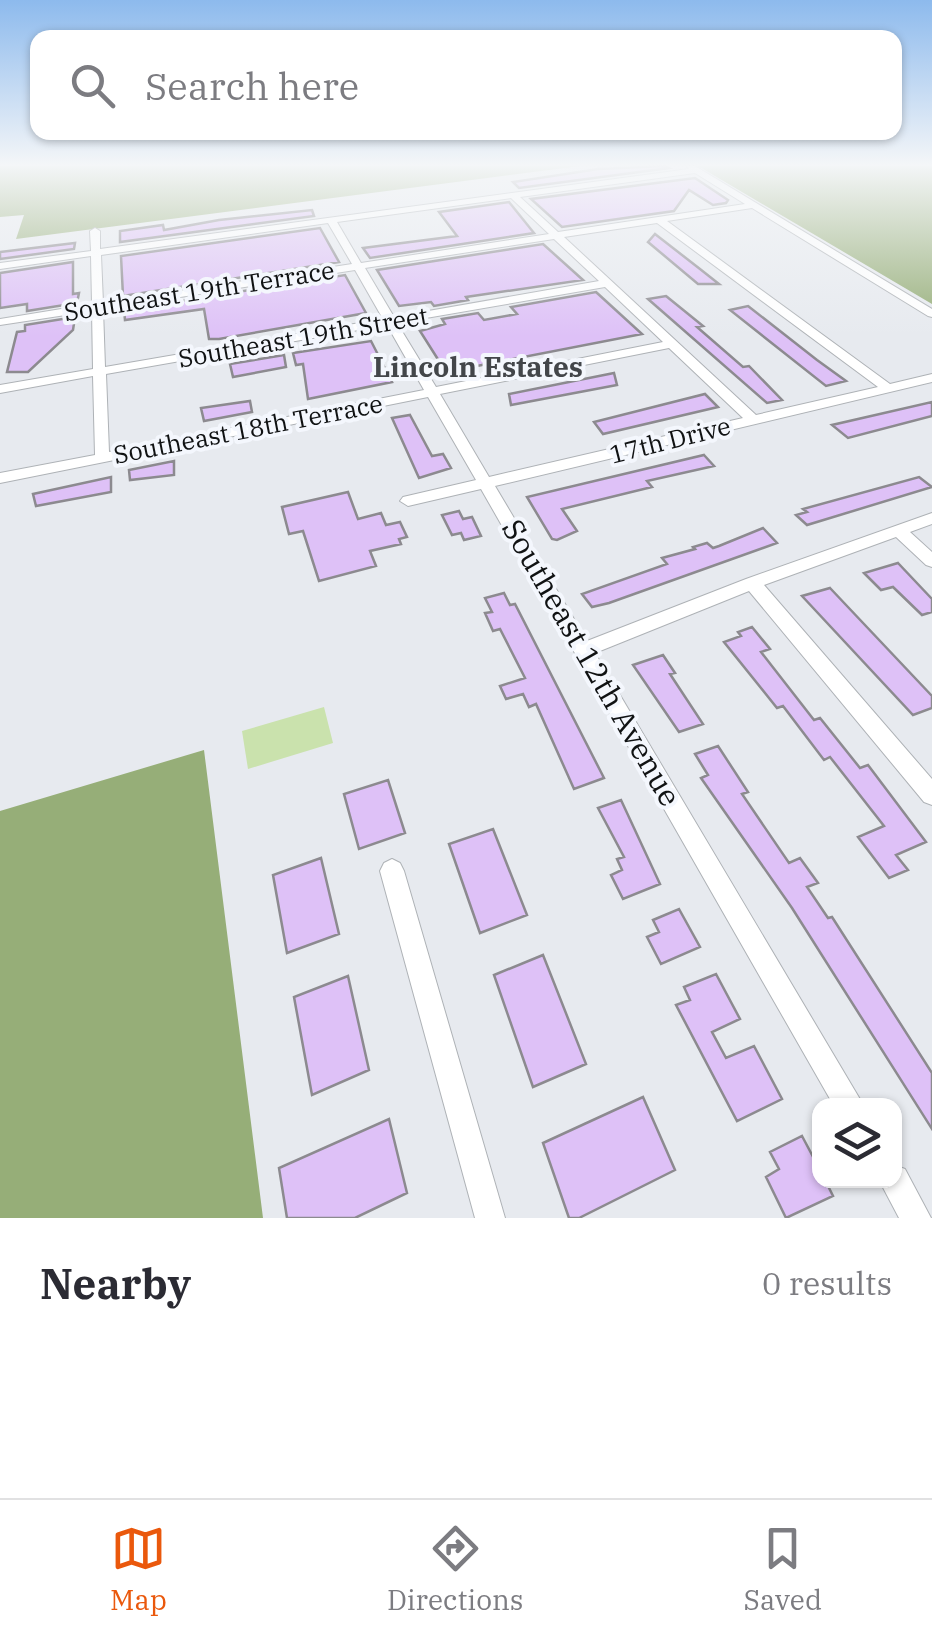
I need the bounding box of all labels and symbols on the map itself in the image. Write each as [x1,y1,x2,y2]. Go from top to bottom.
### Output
street label: Southeast 19th Terrace [61,253,336,328]
street label: Southeast 19th Street [175,298,431,375]
district label: Lincoln Estates [373,348,583,385]
street label: Southeast 18th Terrace [111,386,385,471]
street label: 17th Drive [606,409,734,470]
street label: Southeast 12th Avenue [494,512,690,813]

